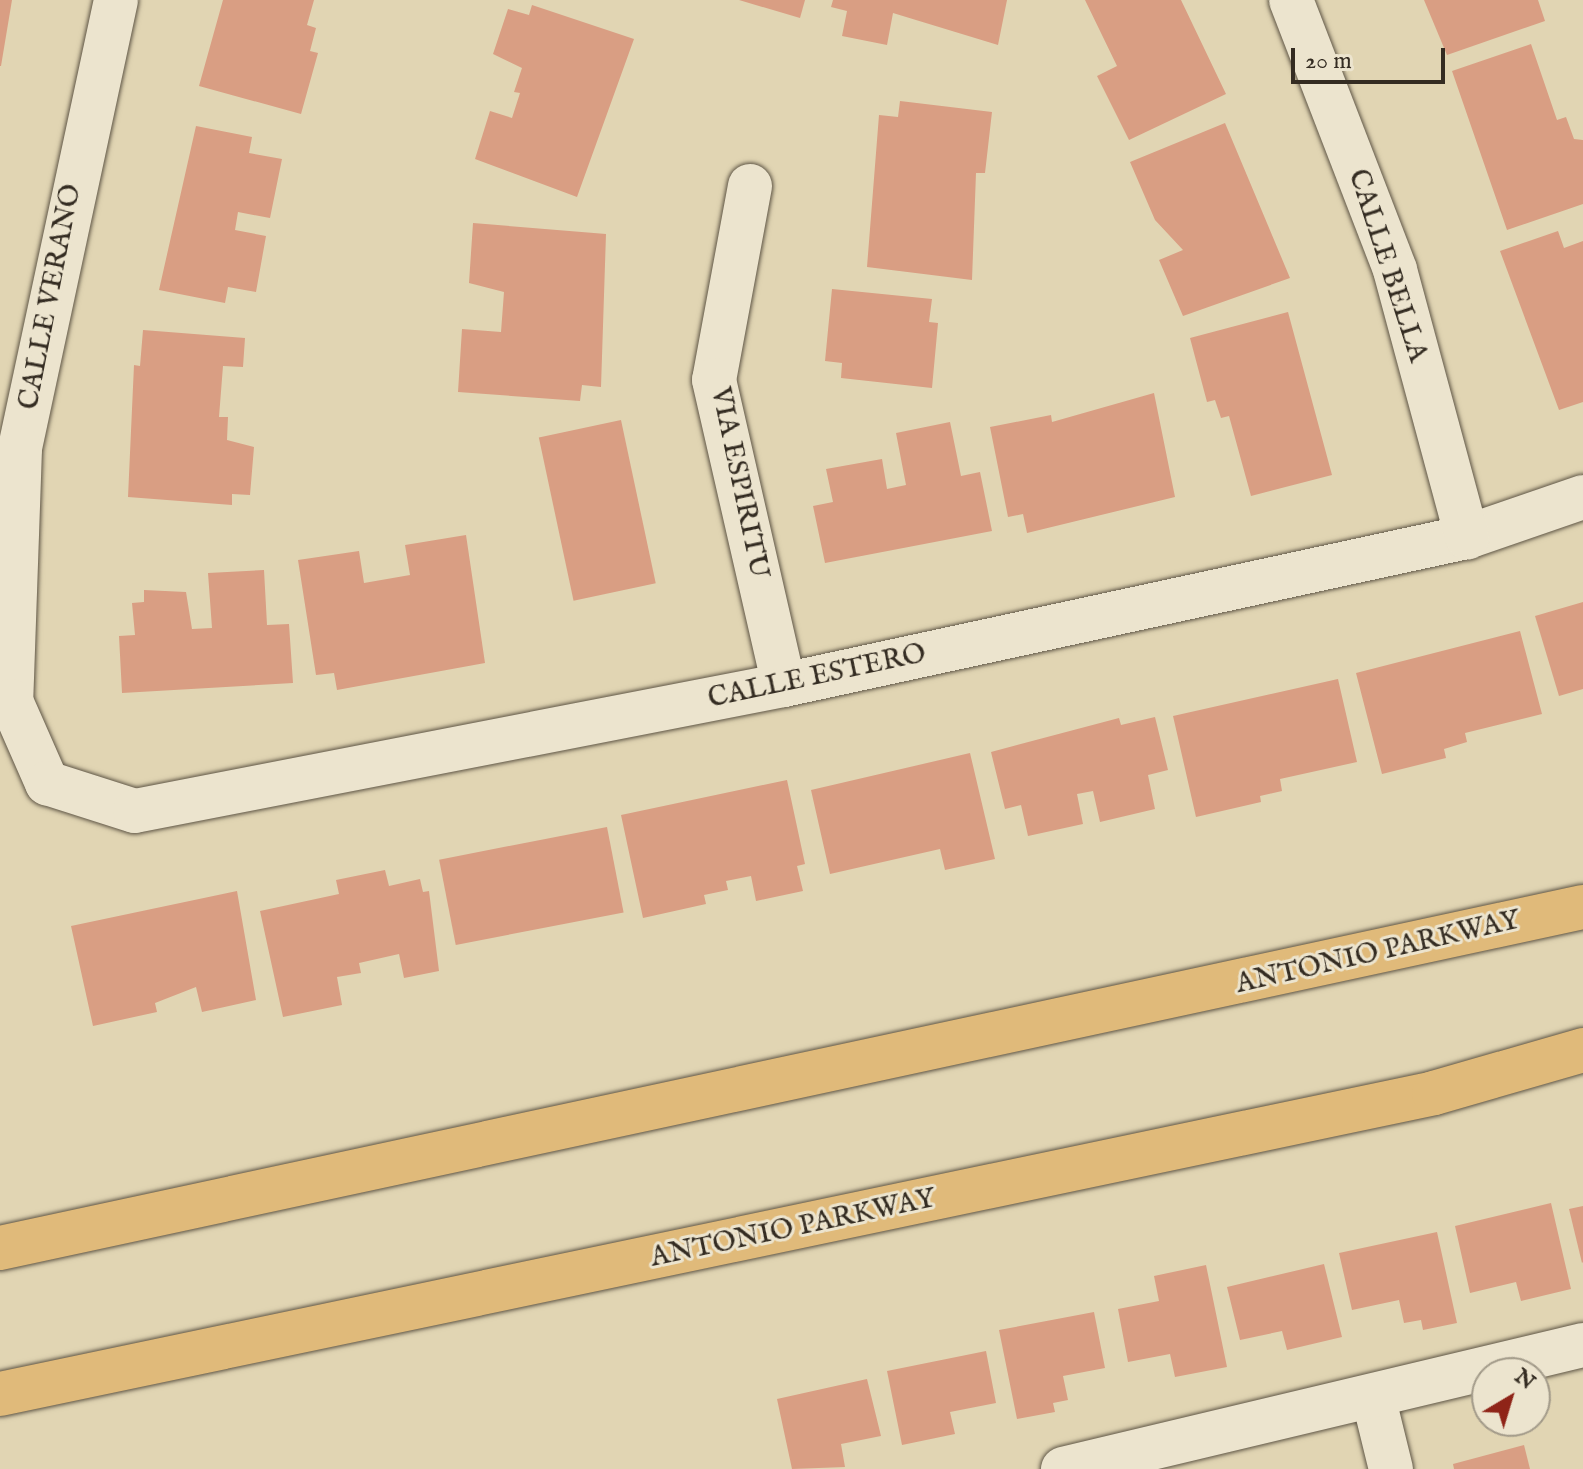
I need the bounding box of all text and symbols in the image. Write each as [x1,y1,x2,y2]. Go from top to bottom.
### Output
scale bar [1295,32,1449,82]
text: 20 m [1305,46,1352,77]
street label: CALLE BELLA [1340,165,1434,367]
street label: CALLE VERANO [13,181,89,413]
street label: VIA ESPIRITU [702,384,776,582]
street label: CALLE ESTERO [705,638,929,716]
street label: ANTONIO PARKWAY [1233,904,1523,1002]
street label: ANTONIO PARKWAY [648,1182,938,1276]
north arrow [1471,1357,1551,1437]
text: N [1508,1363,1541,1397]

